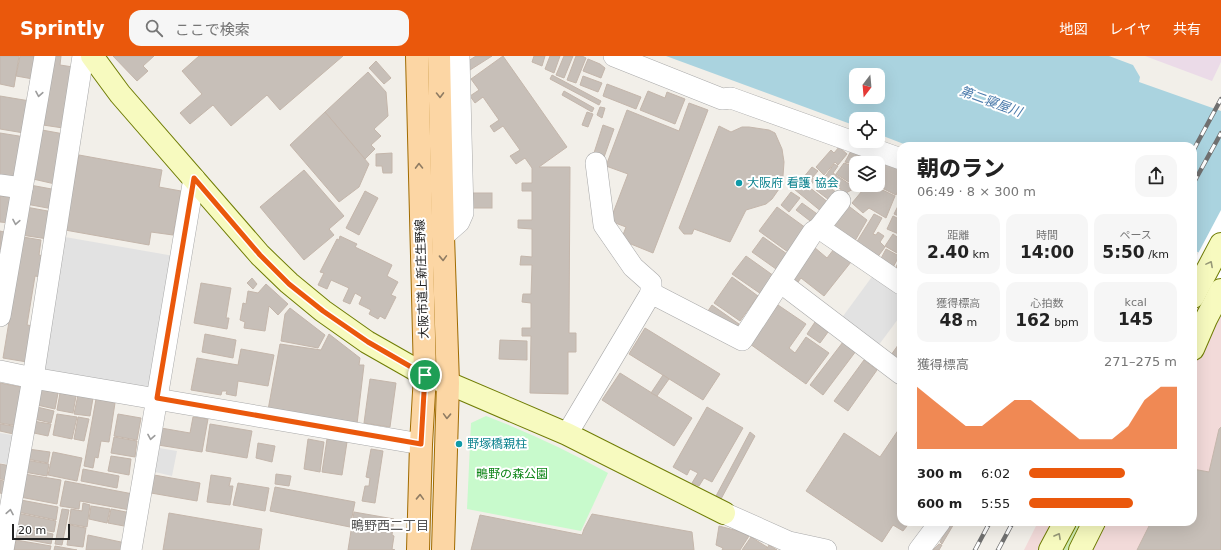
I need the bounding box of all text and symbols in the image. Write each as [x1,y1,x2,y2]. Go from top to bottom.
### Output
search box [129,10,409,46]
text: Sprintly [20,17,105,39]
icon: search [143,17,165,39]
text: ここで検索 [175,21,250,39]
text: 地図 [1059,21,1087,37]
text: レイヤ [1109,21,1151,37]
text: 共有 [1173,21,1201,37]
north arrow [849,68,885,104]
map controls [849,68,885,192]
water label: 第二寝屋川 [958,83,1026,120]
one-way arrow [35,91,44,98]
one-way arrow [435,92,444,98]
button: locate [849,112,885,148]
button: share [1135,155,1177,197]
button: layers [849,156,885,192]
text: 朝のラン [917,156,1005,181]
one-way arrow [415,163,424,169]
place label: 大阪府 看護 協会 [747,176,839,190]
marker: 大阪府 看護 協会 [734,178,744,188]
text: 06:49 · 8 × 300 m [917,184,1036,199]
one-way arrow [13,219,21,226]
street label: 大阪市道上新庄生野線 [413,219,431,339]
text: 距離 [947,229,969,242]
text: 時間 [1036,229,1058,242]
text: ペース [1119,229,1152,242]
text: 2.40 [927,242,969,262]
text: 14:00 [1020,242,1074,262]
text: 5:50 [1102,242,1145,262]
text: km [969,248,990,261]
text: /km [1145,248,1169,261]
one-way arrow [439,255,448,261]
one-way arrow [1206,261,1213,268]
text: kcal [1125,296,1147,309]
text: 獲得標高 [936,297,980,310]
text: 心拍数 [1030,297,1063,310]
text: 145 [1118,309,1153,329]
text: 48 [939,310,963,330]
text: 162 [1015,310,1051,330]
text: m [963,316,977,329]
text: bpm [1051,316,1079,329]
text: 271–275 m [1104,354,1177,369]
text: 獲得標高 [917,357,969,372]
pin [408,358,442,392]
icon: arrive [414,364,436,386]
one-way arrow [442,413,451,419]
one-way arrow [147,434,155,440]
place label: 野塚橋親柱 [467,437,527,451]
marker: 野塚橋親柱 [454,439,464,449]
text: 300 m [917,466,962,481]
text: 6:02 [981,466,1010,481]
park label: 鴫野の森公園 [476,467,548,481]
one-way arrow [416,494,424,500]
text: 600 m [917,496,962,511]
text: 5:55 [981,496,1010,511]
one-way arrow [5,508,14,515]
district label: 鴫野西二丁目 [351,518,429,533]
scale bar [12,522,70,541]
text: 20 m [18,524,46,537]
one-way arrow [1053,533,1060,540]

